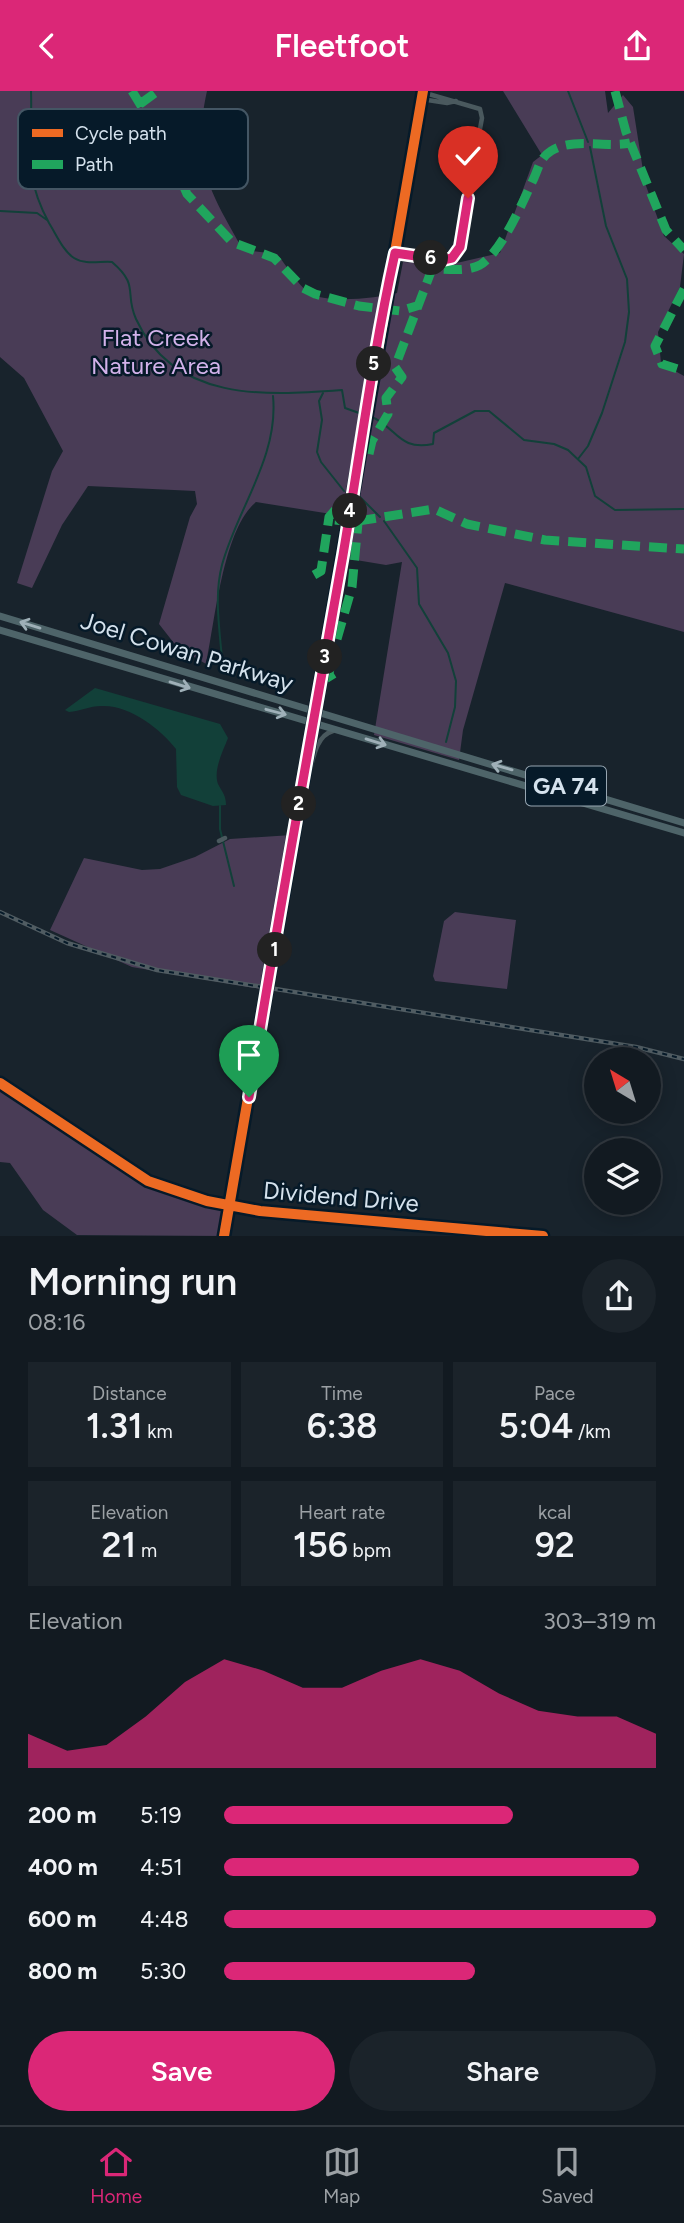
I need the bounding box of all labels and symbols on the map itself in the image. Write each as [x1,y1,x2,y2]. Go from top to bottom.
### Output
legend [18,109,248,189]
text: Cycle path [75,122,167,145]
pin [438,126,498,198]
text: Path [75,153,113,176]
pin: 6 [414,241,448,275]
park label: Flat Creek Nature Area [91,323,221,380]
pin: 5 [356,347,392,381]
pin: 4 [332,493,368,529]
street label: Joel Cowan Parkway [77,605,297,698]
one-way arrow [19,618,41,631]
pin: 3 [308,639,342,675]
one-way arrow [168,679,190,692]
one-way arrow [265,707,287,720]
one-way arrow [365,736,387,749]
one-way arrow [491,760,513,773]
road number: GA 74 [526,767,606,806]
pin: 2 [282,787,316,821]
pin: 1 [258,933,292,967]
pin [219,1025,279,1097]
north arrow [584,1047,662,1123]
street label: Dividend Drive [262,1175,420,1218]

